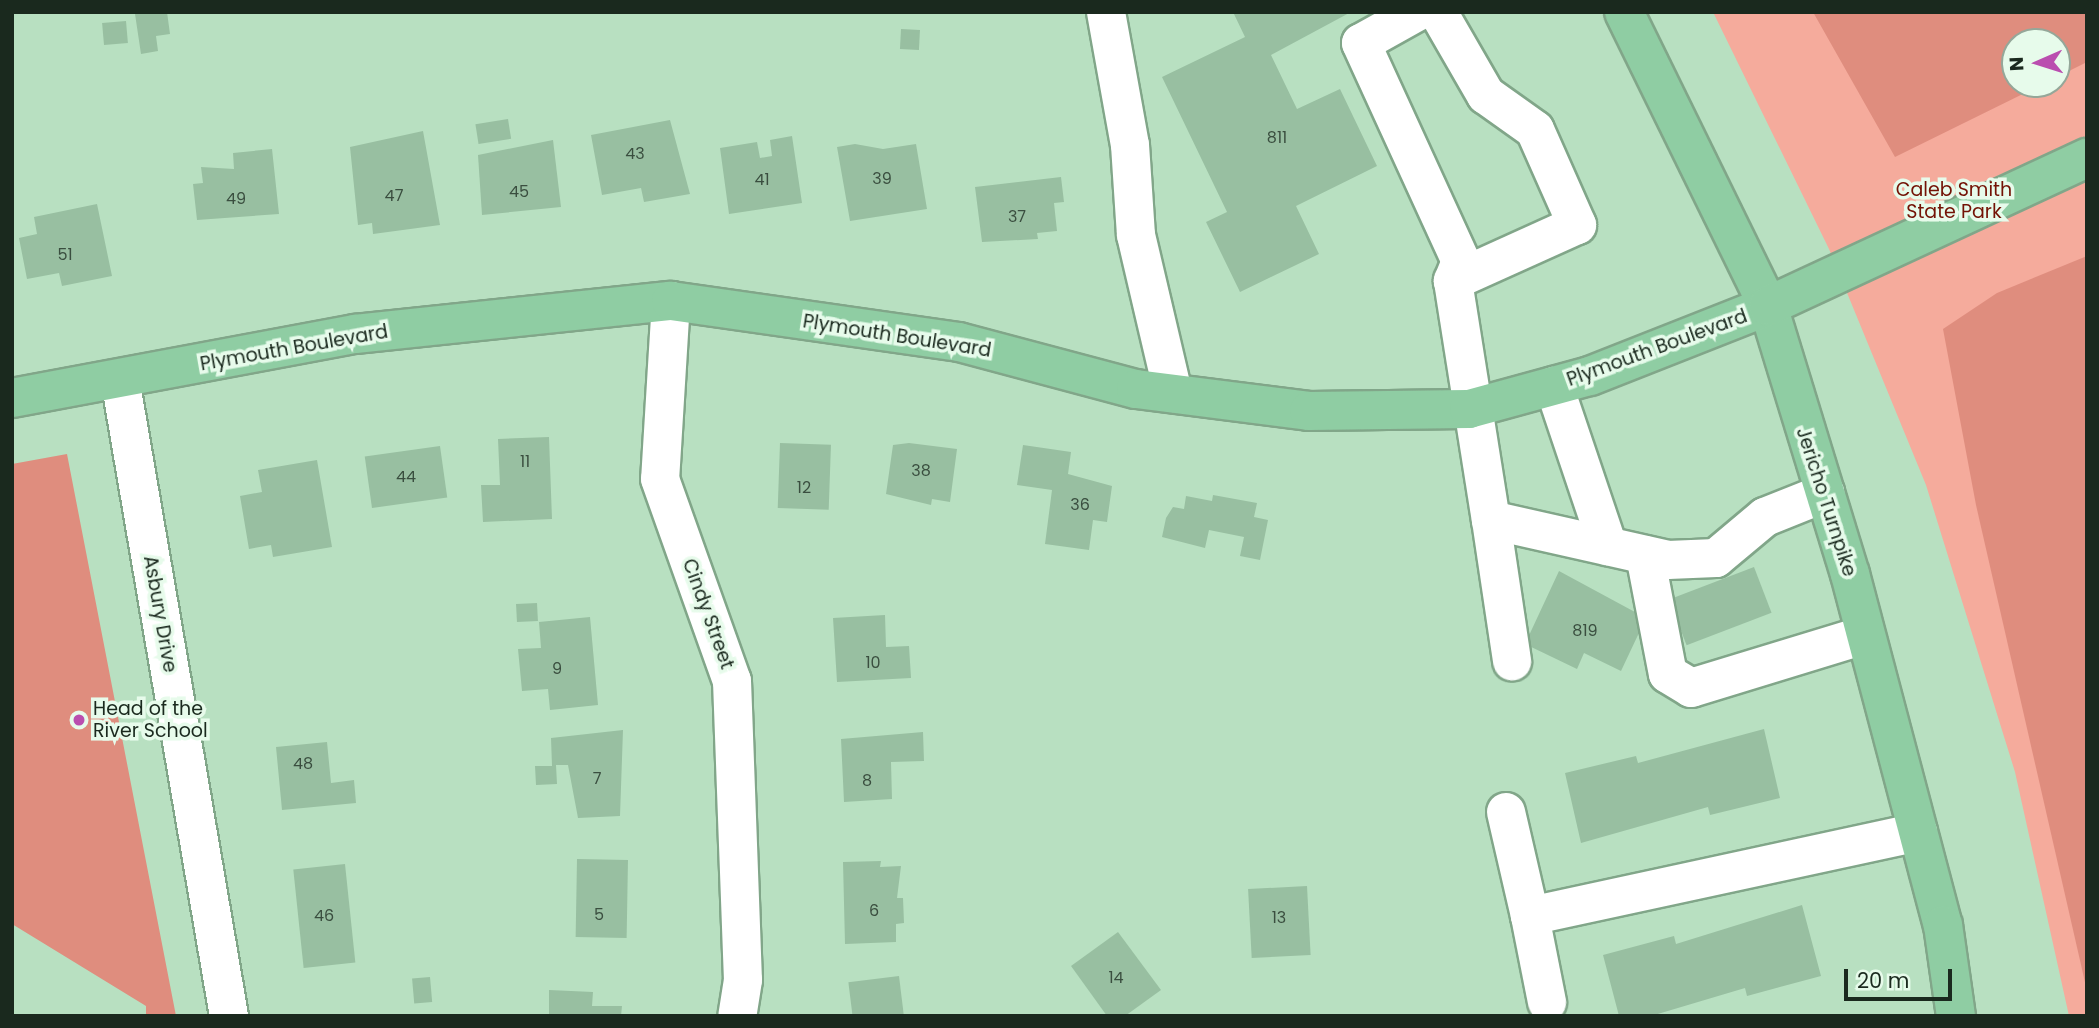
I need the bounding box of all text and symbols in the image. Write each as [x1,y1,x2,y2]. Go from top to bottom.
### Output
north arrow [2001,28,2071,98]
text: N [2003,56,2030,72]
house number: 811 [1267,128,1287,148]
house number: 43 [625,144,645,164]
house number: 39 [872,169,892,189]
house number: 41 [754,170,770,190]
park label: Caleb Smith State Park [1896,179,2012,223]
house number: 45 [509,182,529,202]
house number: 47 [385,186,403,206]
house number: 49 [226,189,246,209]
house number: 37 [1008,207,1026,227]
house number: 51 [57,245,73,265]
street label: Plymouth Boulevard [1564,305,1750,391]
street label: Plymouth Boulevard [801,310,993,362]
street label: Plymouth Boulevard [198,320,390,376]
street label: Jericho Turnpike [1791,425,1861,579]
house number: 11 [520,452,530,472]
house number: 38 [911,461,931,481]
house number: 44 [396,467,416,487]
house number: 12 [797,478,811,498]
house number: 36 [1070,495,1090,515]
street label: Asbury Drive [139,554,181,674]
street label: Cindy Street [677,556,739,672]
house number: 819 [1572,621,1598,641]
house number: 10 [865,653,881,673]
house number: 9 [552,659,562,679]
place label: Head of the River School [93,698,208,742]
marker: Head of the River School [71,712,87,728]
house number: 48 [293,754,313,774]
house number: 7 [593,769,601,789]
house number: 8 [862,771,872,791]
house number: 6 [869,901,879,921]
house number: 5 [594,905,604,925]
house number: 46 [314,906,334,926]
house number: 13 [1272,908,1286,928]
scale bar [1847,954,1955,998]
text: 20 m [1857,966,1910,995]
house number: 14 [1108,968,1124,988]

